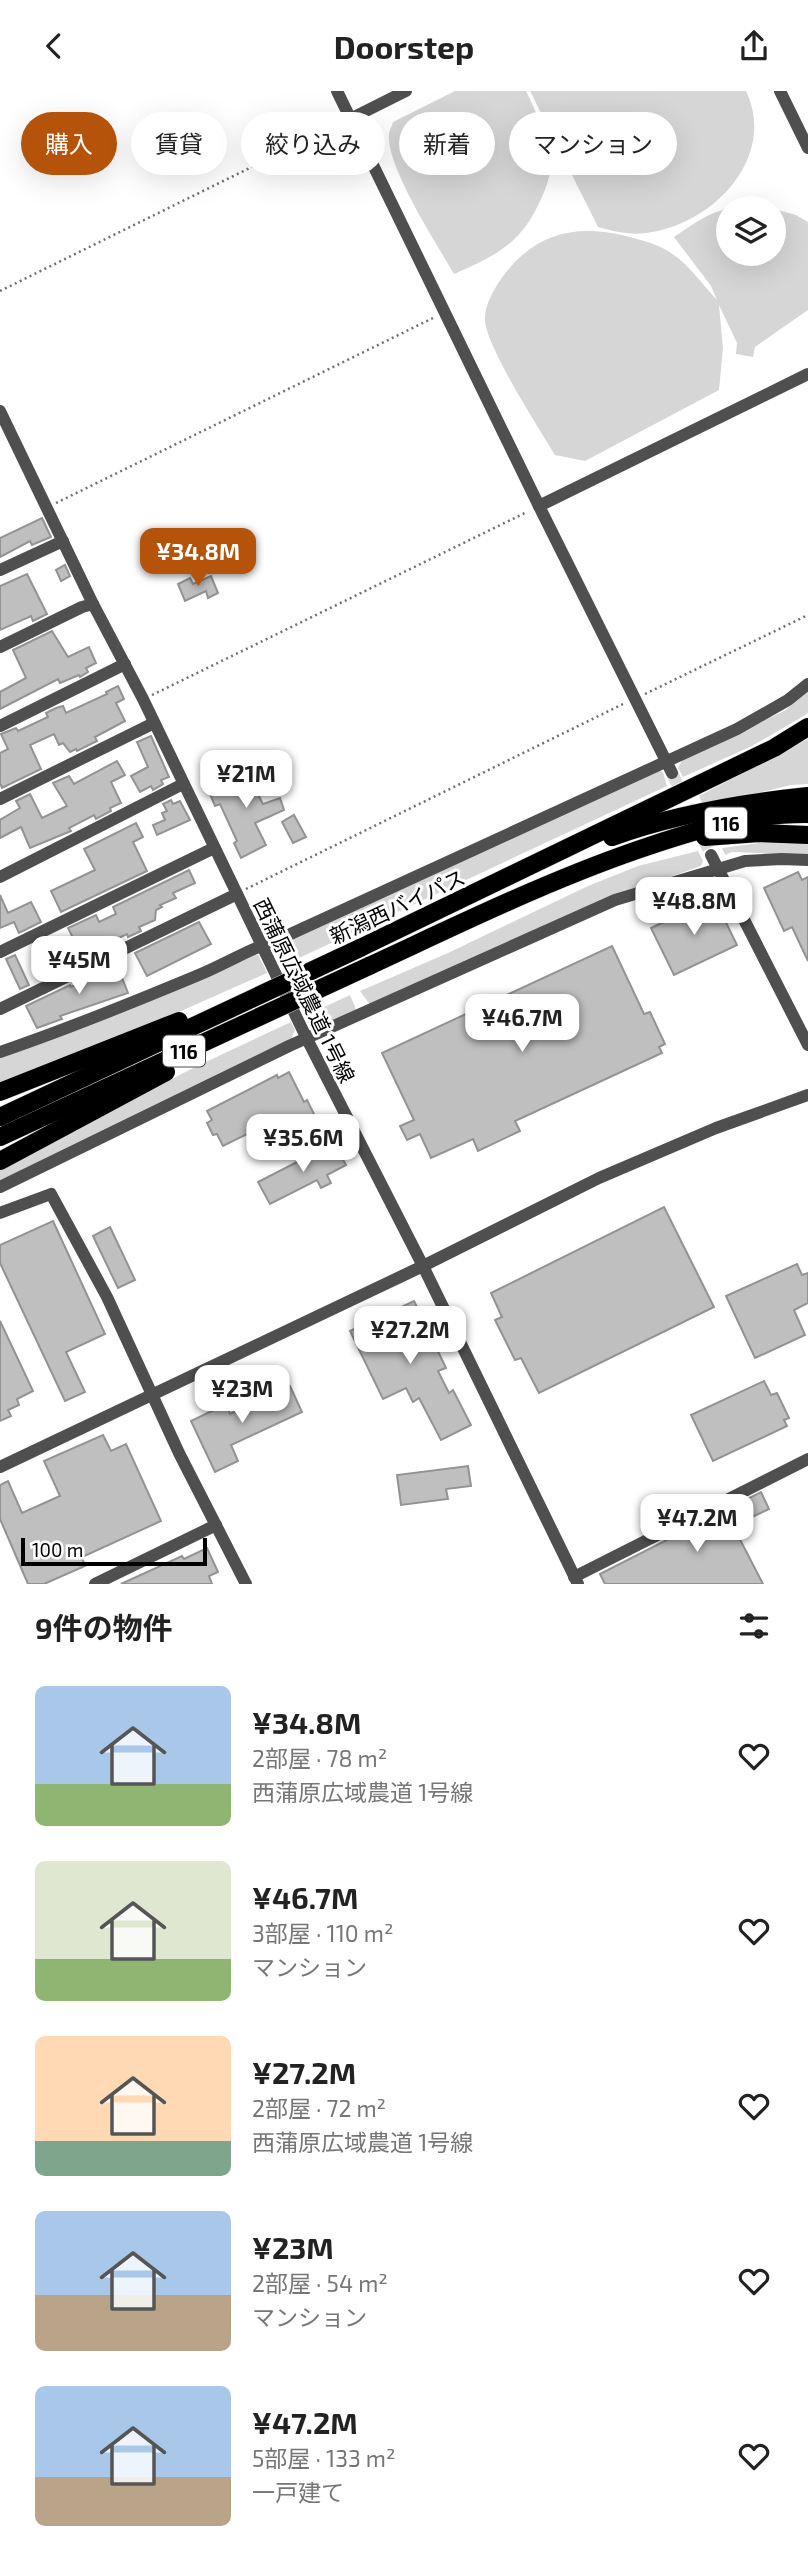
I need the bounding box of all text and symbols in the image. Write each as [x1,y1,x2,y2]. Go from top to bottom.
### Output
icon: back [35,27,73,65]
text: Doorstep [334,27,474,65]
icon: share [735,27,773,65]
chip: 購入 [21,112,117,175]
chip: 賃貸 [131,112,227,175]
chip: 絞り込み [241,112,385,175]
chip: 新着 [399,112,495,175]
chip: マンション [509,112,677,175]
map controls [716,196,786,266]
button: layers [716,196,786,266]
pin: ¥34.8M [141,529,255,588]
text: ¥34.8M [156,537,240,565]
pin: ¥21M [205,751,287,810]
text: ¥21M [216,759,276,787]
road number: 116 [705,807,747,839]
street label: 新潟西バイパス [325,864,469,948]
pin: ¥48.8M [637,877,751,937]
text: ¥48.8M [651,886,737,914]
street label: 西蒲原広域農道 1号線 [249,894,361,1086]
pin: ¥45M [38,937,120,996]
text: ¥45M [47,945,111,973]
pin: ¥46.7M [465,995,579,1054]
text: ¥46.7M [481,1003,563,1031]
road number: 116 [163,1035,205,1067]
pin: ¥35.6M [246,1115,360,1174]
text: ¥35.6M [262,1123,344,1151]
pin: ¥27.2M [353,1307,467,1366]
text: ¥27.2M [370,1315,450,1343]
pin: ¥23M [201,1365,283,1425]
text: ¥23M [211,1374,273,1402]
pin: ¥47.2M [640,1495,754,1554]
text: ¥47.2M [656,1503,738,1531]
scale bar [21,1535,206,1567]
text: 100 m [32,1538,83,1561]
icon: filters [735,1607,773,1645]
text: 9件の物件 [35,1609,173,1645]
text: ¥34.8M [252,1704,362,1740]
icon: home [91,1714,175,1798]
icon: heart [735,1737,773,1775]
text: 2部屋 · 78 m² [252,1744,387,1772]
text: 西蒲原広域農道 1号線 [252,1778,473,1806]
text: ¥46.7M [252,1879,358,1915]
icon: home [91,1889,175,1973]
icon: heart [735,1912,773,1950]
text: 3部屋 · 110 m² [252,1919,393,1947]
text: マンション [252,1953,367,1981]
text: ¥27.2M [252,2054,356,2090]
icon: home [91,2064,175,2148]
icon: heart [735,2087,773,2125]
text: 2部屋 · 72 m² [252,2094,386,2122]
text: 西蒲原広域農道 1号線 [252,2128,473,2156]
text: ¥23M [252,2229,334,2265]
icon: home [91,2239,175,2323]
icon: heart [735,2262,773,2300]
text: 2部屋 · 54 m² [252,2269,388,2297]
text: マンション [252,2303,367,2331]
text: ¥47.2M [252,2404,358,2440]
icon: home [91,2414,175,2498]
icon: heart [735,2437,773,2475]
text: 5部屋 · 133 m² [252,2444,396,2472]
text: 一戸建て [252,2478,344,2506]

